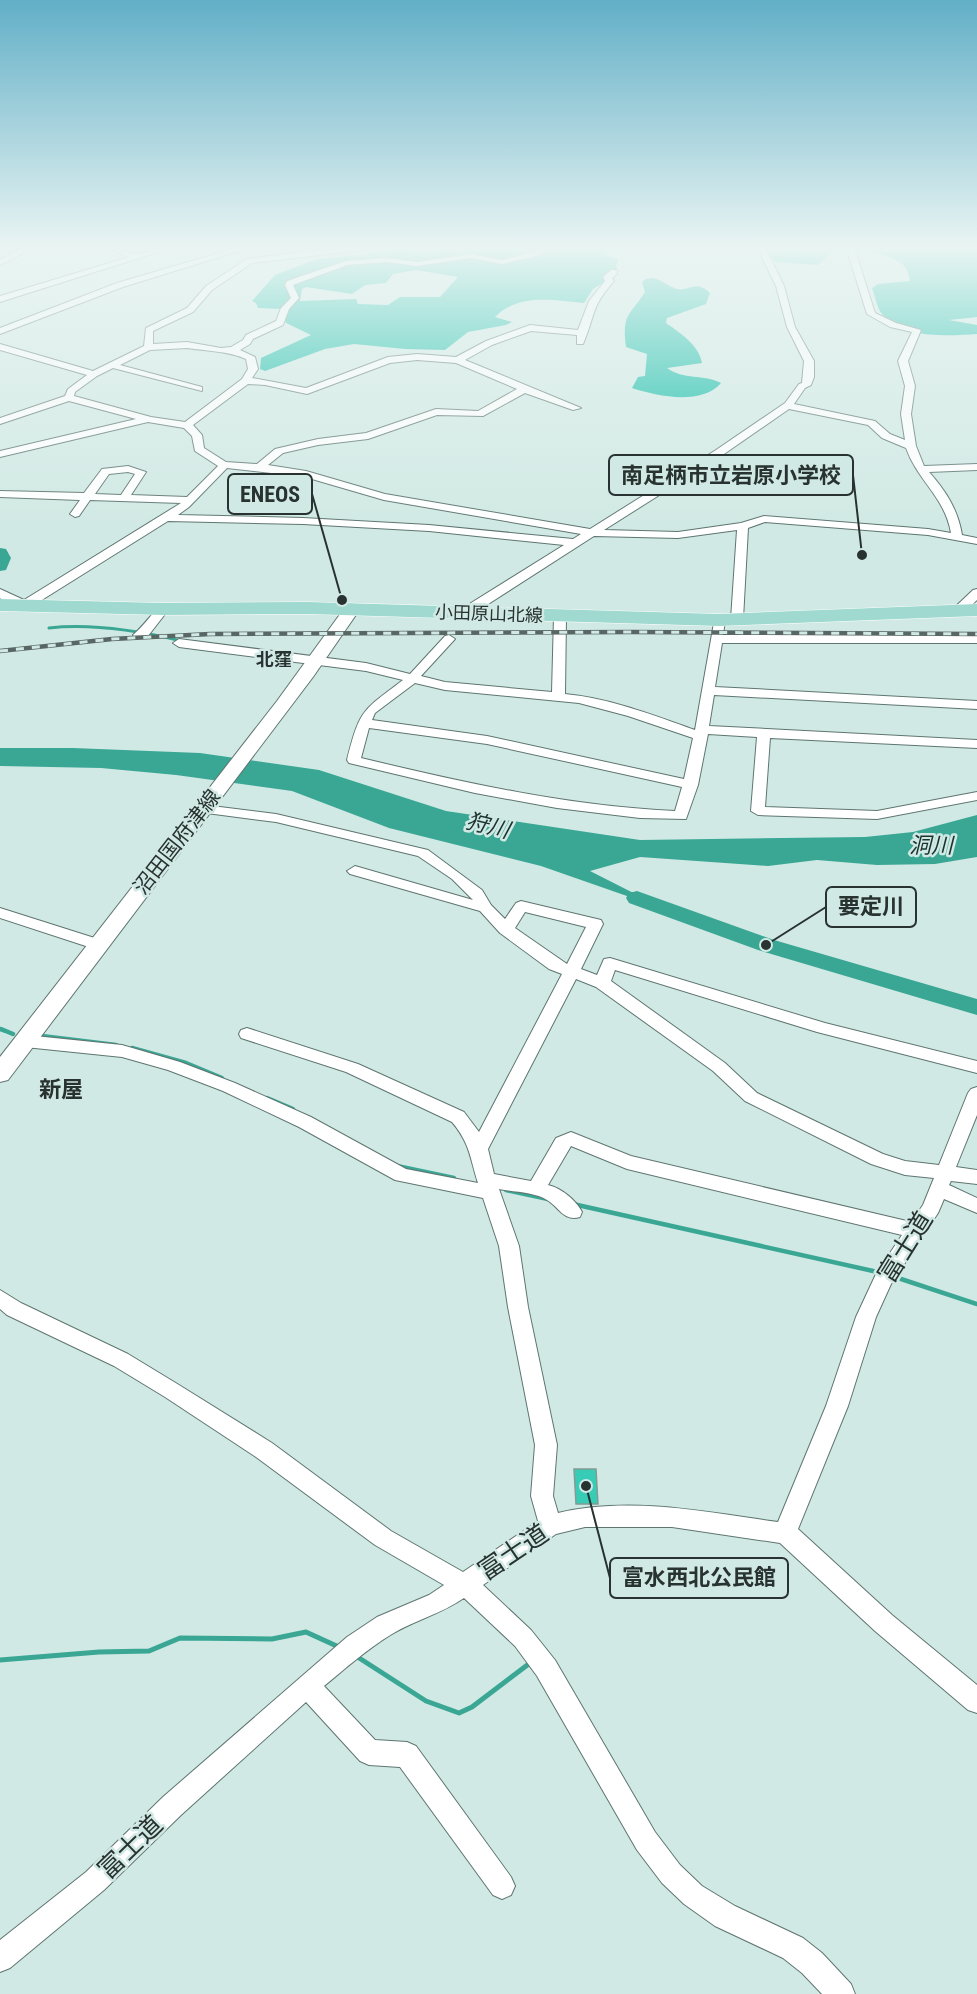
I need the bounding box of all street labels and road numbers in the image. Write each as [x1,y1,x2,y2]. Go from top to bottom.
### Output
street label: 小田原山北線 [435,601,543,626]
street label: 沼田国府津線 [129,785,225,899]
street label: 富士道 [872,1206,938,1288]
street label: 富士道 [472,1518,554,1586]
street label: 富士道 [92,1809,168,1885]

